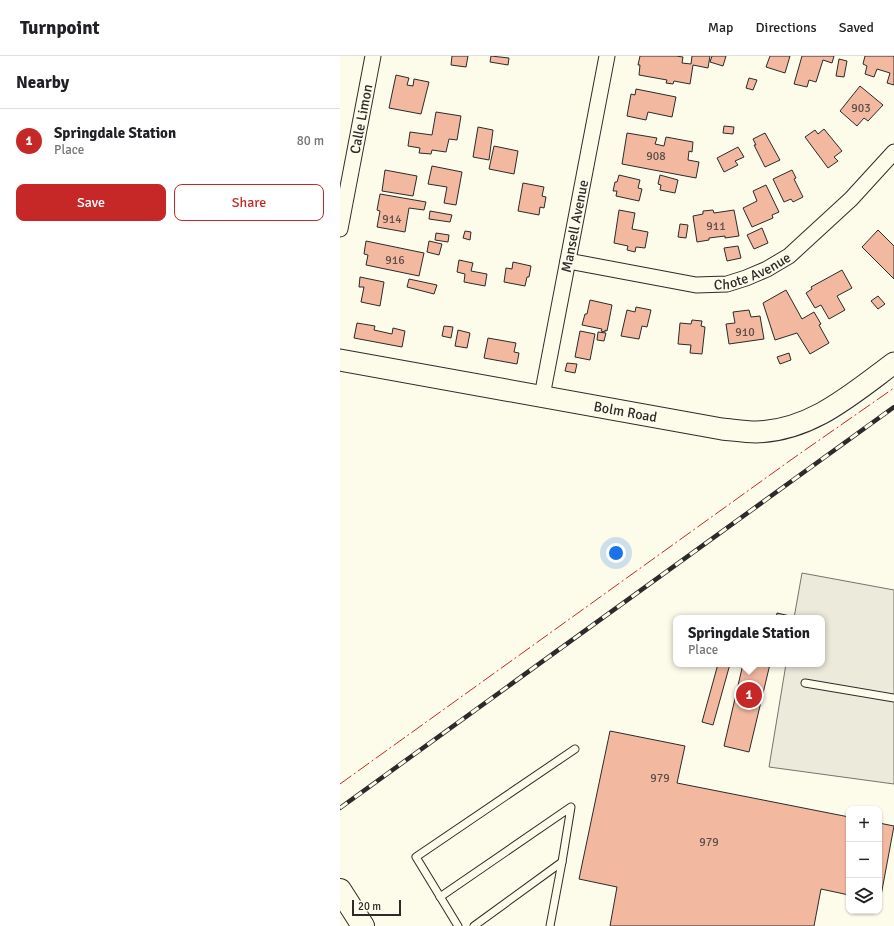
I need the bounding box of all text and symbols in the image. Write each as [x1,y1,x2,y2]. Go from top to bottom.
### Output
text: Turnpoint [20,16,100,40]
text: Map [708,19,734,36]
text: Directions [756,19,817,36]
text: Saved [839,19,874,36]
text: Nearby [16,72,69,93]
street label: Calle Limon [347,83,376,155]
house number: 903 [851,101,871,116]
text: Springdale Station [54,124,176,142]
text: 1 [25,133,33,149]
text: 80 m [297,133,324,149]
text: Place [54,142,84,158]
house number: 908 [646,149,666,164]
street label: Mansell Avenue [558,178,592,274]
button: Save [16,184,166,221]
button: Share [174,184,324,221]
house number: 914 [382,212,402,227]
house number: 911 [706,219,726,234]
street label: Chote Avenue [714,249,794,293]
house number: 916 [385,253,405,268]
house number: 910 [735,325,755,340]
street label: Bolm Road [592,398,658,426]
your location [606,543,626,563]
popup [673,615,825,667]
text: Springdale Station [688,624,810,642]
text: Place [688,642,718,658]
pin: 1 [736,680,762,710]
house number: 979 [650,771,670,786]
map controls [846,806,882,914]
button: + [846,806,882,842]
house number: 979 [699,835,719,850]
button: − [846,842,882,878]
button: layers [846,878,882,914]
scale bar [352,898,401,917]
text: 20 m [358,900,381,913]

